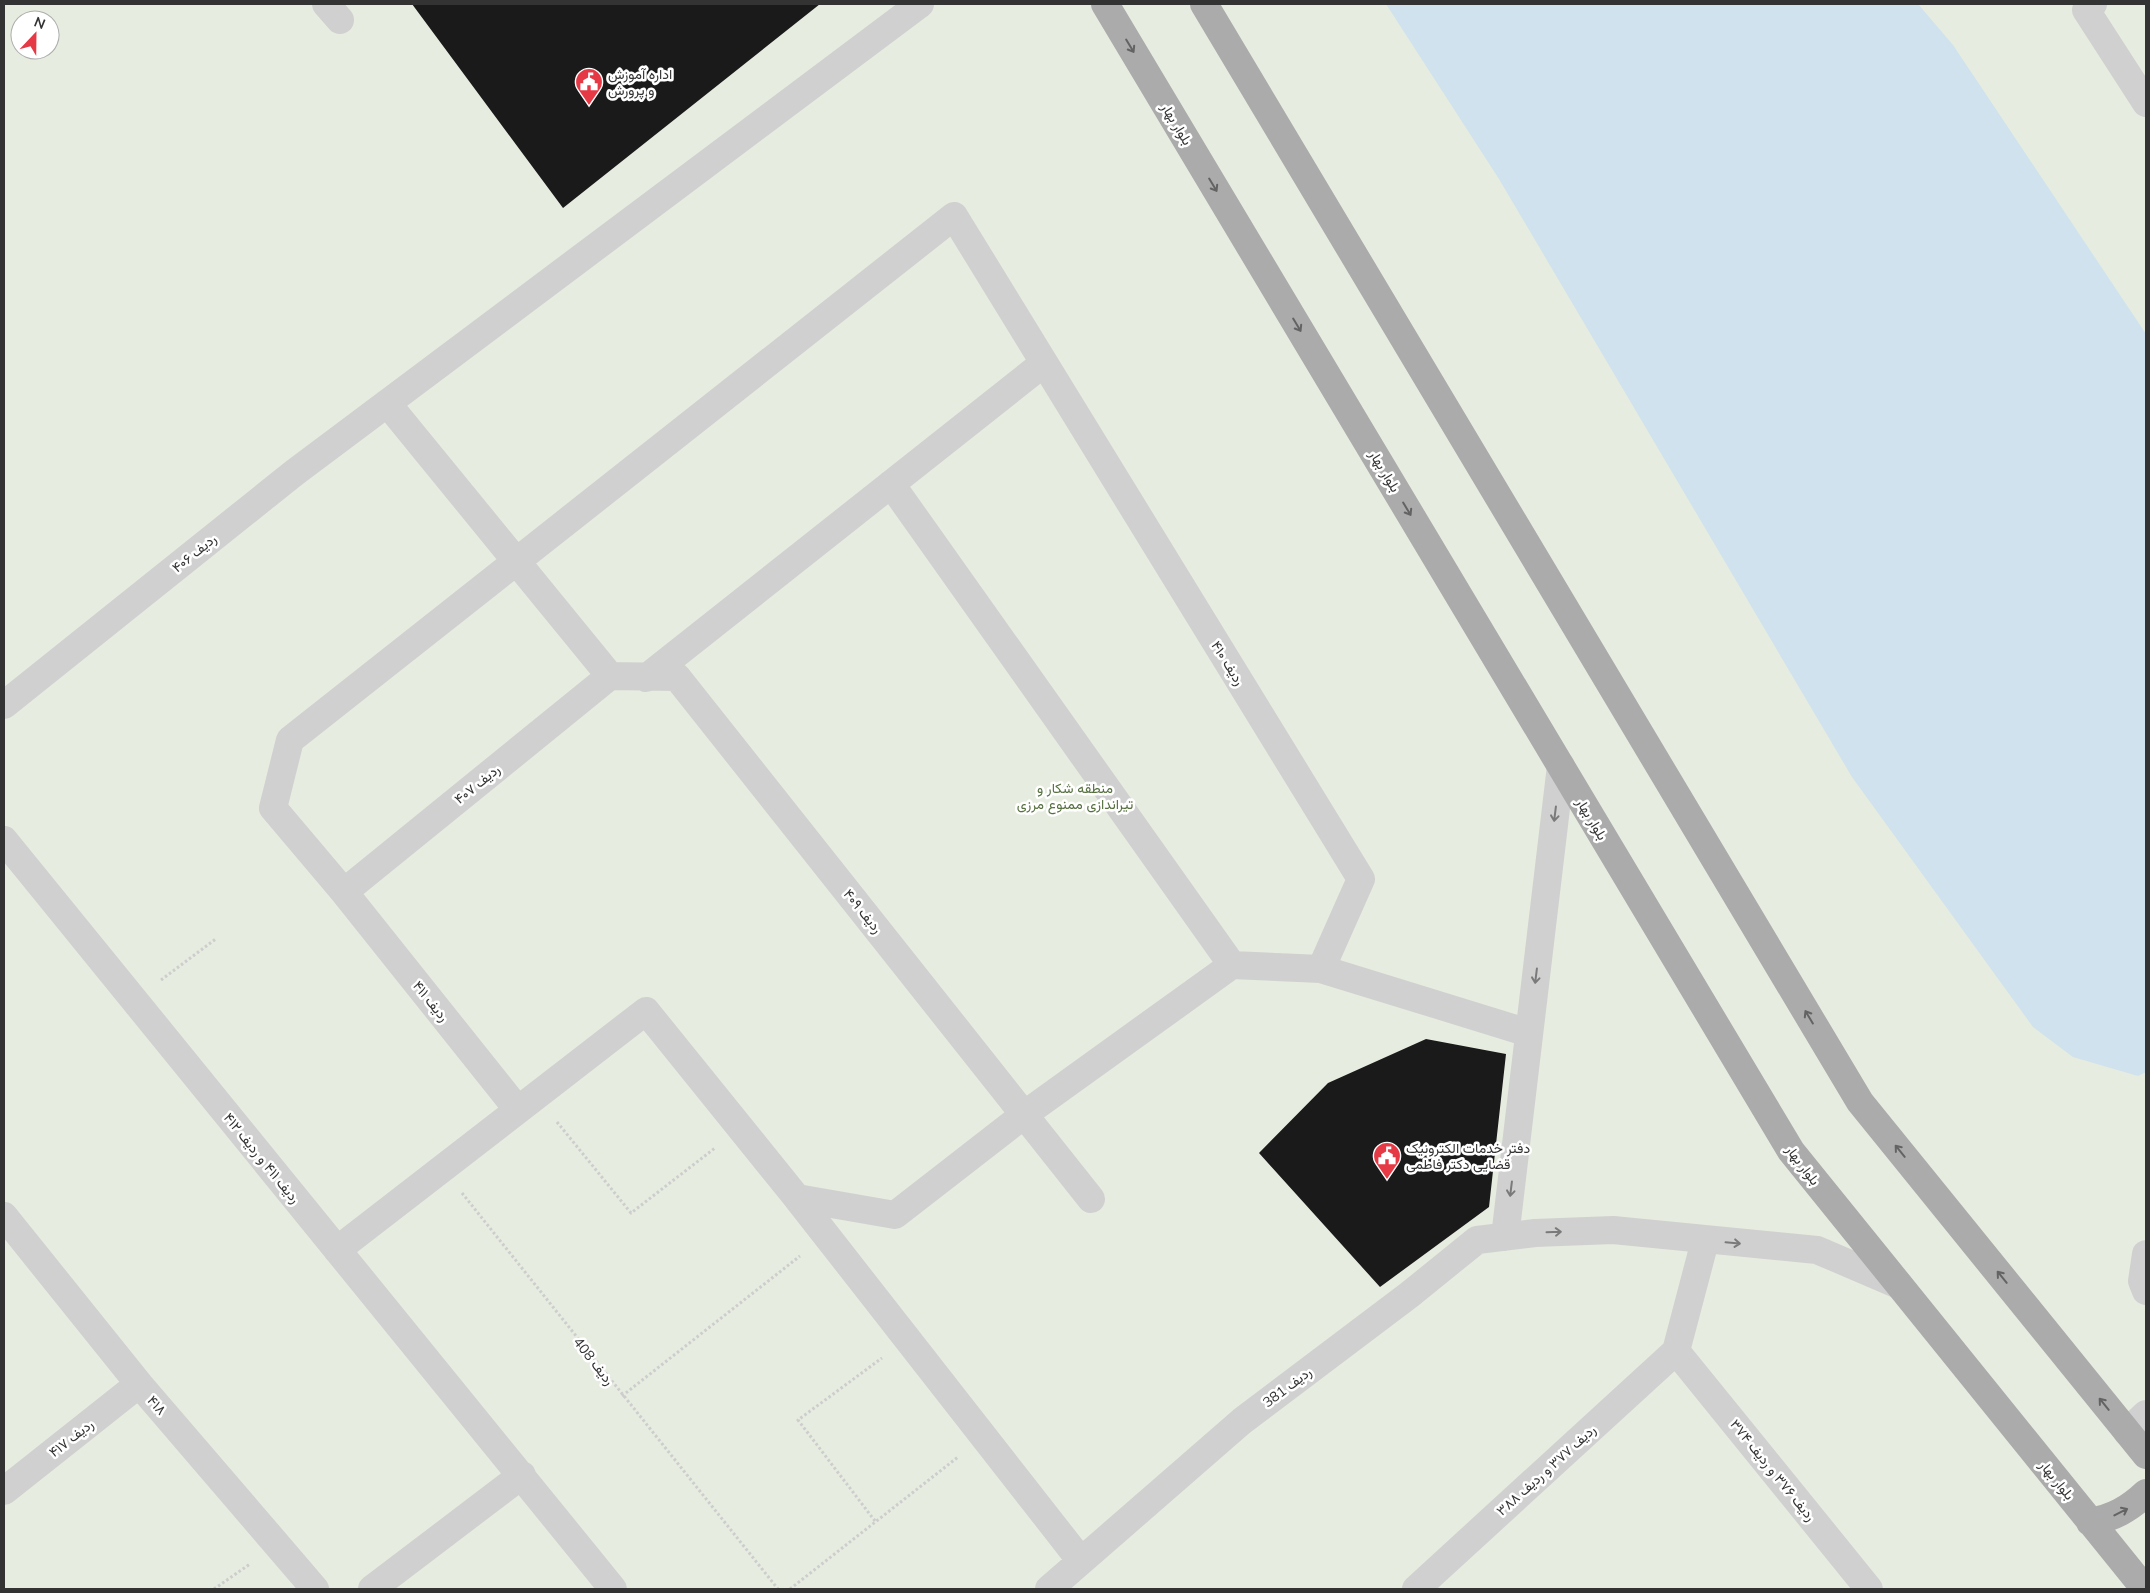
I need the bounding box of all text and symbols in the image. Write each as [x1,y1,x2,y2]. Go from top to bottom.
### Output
north arrow [10,10,60,60]
text: N [32,13,48,33]
one-way arrow [1126,38,1136,52]
place label: اداره آموزش و پرورش [608,65,672,100]
public building icon: اداره آموزش و پرورش [574,67,604,106]
street label: بلوار بهار [1157,99,1197,148]
one-way arrow [1209,178,1219,192]
one-way arrow [1292,317,1302,331]
street label: بلوار بهار [1365,446,1405,495]
one-way arrow [1403,502,1413,516]
street label: ردیف ۴۰۶ [168,529,220,576]
street label: ردیف ۴۱۰ [1207,637,1249,689]
street label: ردیف ۴۰۷ [451,760,504,808]
park label: منطقه شکار و تیراندازی ممنوع مرزی [1017,779,1133,815]
street label: بلوار بهار [1572,794,1612,843]
one-way arrow [1550,806,1560,822]
street label: ردیف ۴۰۹ [840,885,887,937]
one-way arrow [1531,968,1541,984]
street label: ردیف ۴۱۱ [409,977,453,1025]
one-way arrow [1804,1010,1814,1024]
street label: ردیف ۴۱۱ و ردیف ۴۱۲ [220,1109,304,1207]
place label: دفتر خدمات الکترونیک قضایی دکتر فاطمی [1406,1139,1530,1173]
street label: بلوار بهار [1781,1140,1824,1189]
public building icon: دفتر خدمات الکترونیک قضایی دکتر فاطمی [1372,1141,1402,1180]
one-way arrow [1894,1145,1905,1158]
one-way arrow [1506,1181,1516,1197]
one-way arrow [1545,1228,1561,1237]
one-way arrow [1725,1239,1741,1248]
one-way arrow [1997,1271,2008,1284]
street label: ردیف 408 [569,1333,619,1389]
street label: ردیف 381 [1259,1363,1315,1411]
street label: ۴۱۸ [144,1391,170,1419]
one-way arrow [2099,1397,2110,1410]
street label: ردیف ۴۱۷ [45,1415,97,1461]
street label: ردیف ۳۷۶ و ردیف ۳۷۴ [1726,1415,1820,1525]
street label: ردیف ۳۷۷ و ردیف ۳۸۸ [1492,1420,1600,1519]
street label: بلوار بهار [2035,1456,2078,1504]
one-way arrow [2113,1507,2128,1517]

